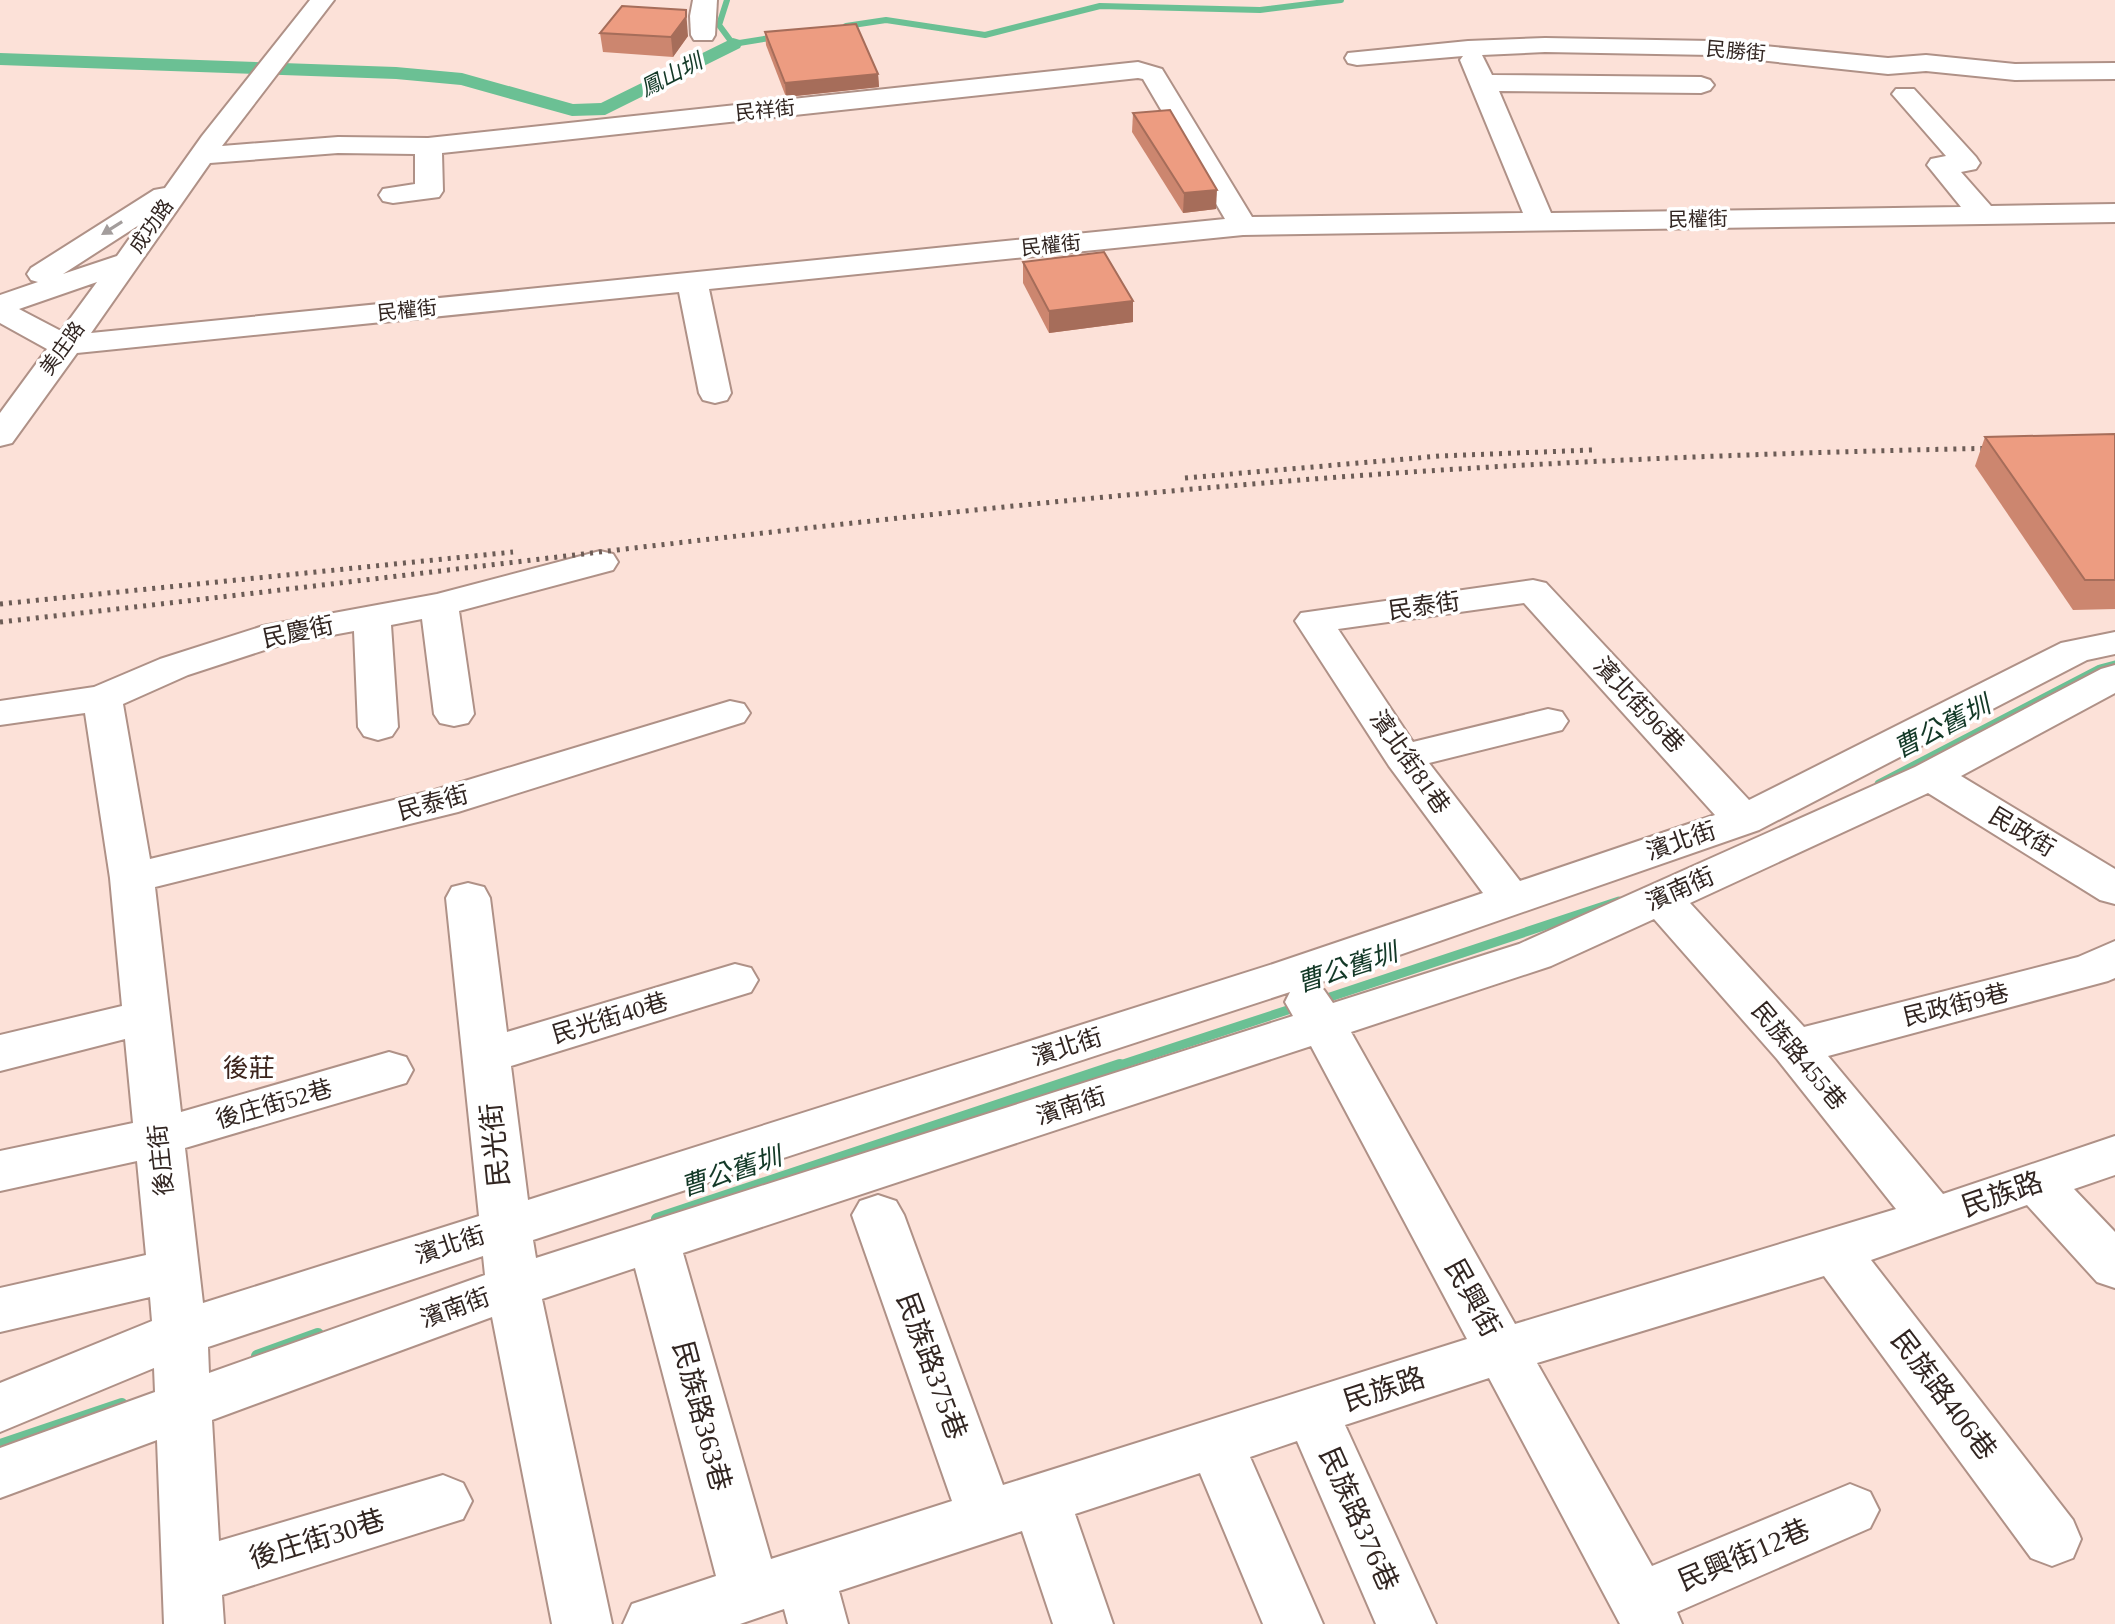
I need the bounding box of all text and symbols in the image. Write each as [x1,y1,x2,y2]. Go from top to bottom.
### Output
street label: 民勝街 [1705,37,1767,65]
water label: 鳳山圳 [636,48,709,101]
street label: 民祥街 [734,96,796,124]
street label: 成功路 [125,195,177,257]
street label: 民權街 [1668,207,1728,231]
one-way arrow [102,220,123,235]
street label: 民權街 [1020,231,1082,259]
street label: 民權街 [376,296,438,324]
street label: 美庄路 [35,317,89,379]
street label: 民泰街 [1387,588,1461,624]
street label: 民慶街 [260,612,336,652]
street label: 濱北街96巷 [1589,652,1689,758]
water label: 曹公舊圳 [1889,689,1998,764]
street label: 濱北街81巷 [1365,705,1455,819]
street label: 民泰街 [395,781,471,825]
street label: 民政街 [1984,802,2060,862]
street label: 濱北街 [1643,817,1719,865]
street label: 濱南街 [1642,862,1718,916]
water label: 曹公舊圳 [1293,937,1405,998]
street label: 民政街9巷 [1900,979,2012,1031]
street label: 民光街40巷 [549,988,671,1048]
street label: 民族路455巷 [1747,997,1851,1115]
street label: 濱北街 [1029,1024,1105,1070]
district label: 後莊 [223,1054,275,1083]
street label: 後庄街52巷 [213,1075,335,1133]
street label: 濱南街 [1033,1083,1109,1129]
street label: 民光街 [475,1102,515,1188]
street label: 後庄街 [144,1123,178,1197]
water label: 曹公舊圳 [677,1141,789,1202]
street label: 民族路 [1957,1166,2047,1222]
street label: 濱北街 [412,1222,488,1268]
street label: 民興街 [1439,1254,1507,1342]
street label: 濱南街 [417,1283,493,1333]
street label: 民族路375巷 [891,1288,973,1444]
street label: 民族路406巷 [1885,1324,2003,1466]
street label: 民族路363巷 [667,1338,737,1494]
street label: 民族路 [1339,1361,1429,1417]
street label: 民族路376巷 [1314,1442,1404,1596]
street label: 後庄街30巷 [246,1504,388,1574]
street label: 民興街12巷 [1674,1513,1814,1597]

